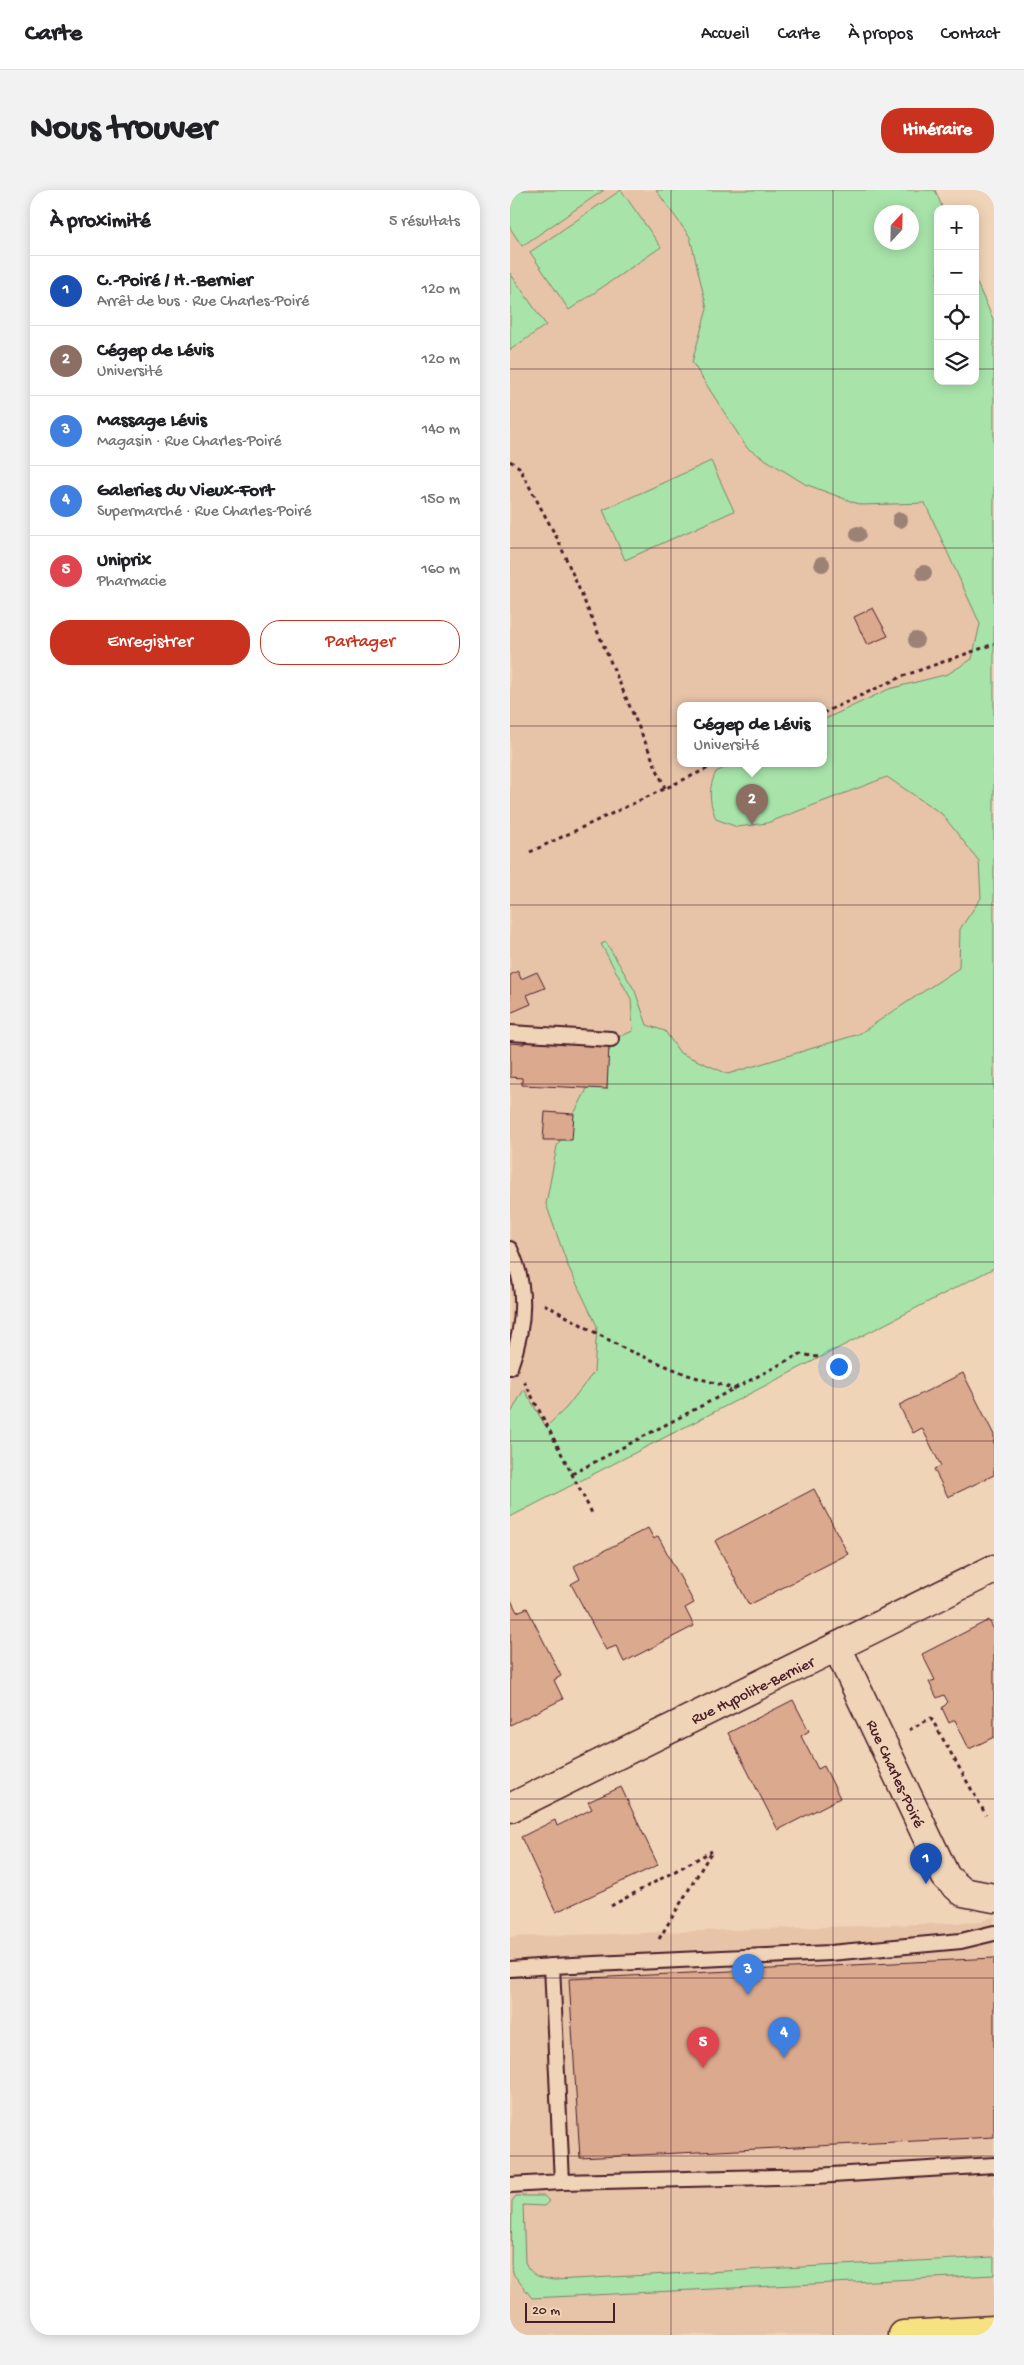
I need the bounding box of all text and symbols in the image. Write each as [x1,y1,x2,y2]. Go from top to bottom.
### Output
text: Carte [25,20,82,49]
text: Accueil [701,24,749,45]
text: Carte [777,24,820,45]
text: À propos [848,24,913,45]
text: Contact [941,24,999,45]
button: Itinéraire [881,108,994,153]
text: Nous trouver [30,110,216,151]
north arrow [874,205,919,250]
map controls [934,205,979,385]
button: + [934,205,979,250]
text: À proximité [50,210,151,235]
text: 5 résultats [389,213,460,232]
button: − [934,250,979,295]
text: C.-Poiré / H.-Bernier [97,270,253,293]
text: 1 [63,281,69,300]
text: 120 m [421,281,460,300]
text: Arrêt de bus · Rue Charles-Poiré [97,293,309,312]
button: locate [934,295,979,340]
text: Cégep de Lévis [97,340,213,363]
button: layers [934,340,979,385]
text: 2 [62,351,70,370]
text: 120 m [421,351,460,370]
text: Université [97,363,162,382]
text: Massage Lévis [97,410,207,433]
text: 3 [62,421,70,440]
text: 140 m [422,421,460,440]
text: Magasin · Rue Charles-Poiré [97,433,282,452]
text: Galeries du Vieux-Fort [97,480,274,503]
text: 4 [62,491,70,510]
text: 150 m [421,491,460,510]
text: Supermarché · Rue Charles-Poiré [97,503,312,522]
text: Uniprix [97,550,151,573]
text: 5 [62,561,70,580]
text: 160 m [421,561,460,580]
text: Pharmacie [97,573,166,592]
button: Enregistrer [50,620,250,665]
button: Partager [260,620,460,665]
popup [677,702,827,767]
text: Cégep de Lévis [694,714,810,737]
text: Université [694,737,759,756]
pin: 2 [736,784,768,825]
your location [826,1354,852,1380]
street label: Rue Hypolite-Bernier [689,1653,820,1730]
street label: Rue Charles-Poiré [861,1717,927,1832]
pin: 1 [910,1843,942,1884]
pin: 3 [732,1954,764,1995]
pin: 4 [768,2017,800,2058]
pin: 5 [687,2027,719,2068]
scale bar [525,2300,615,2323]
text: 20 m [532,2303,560,2320]

